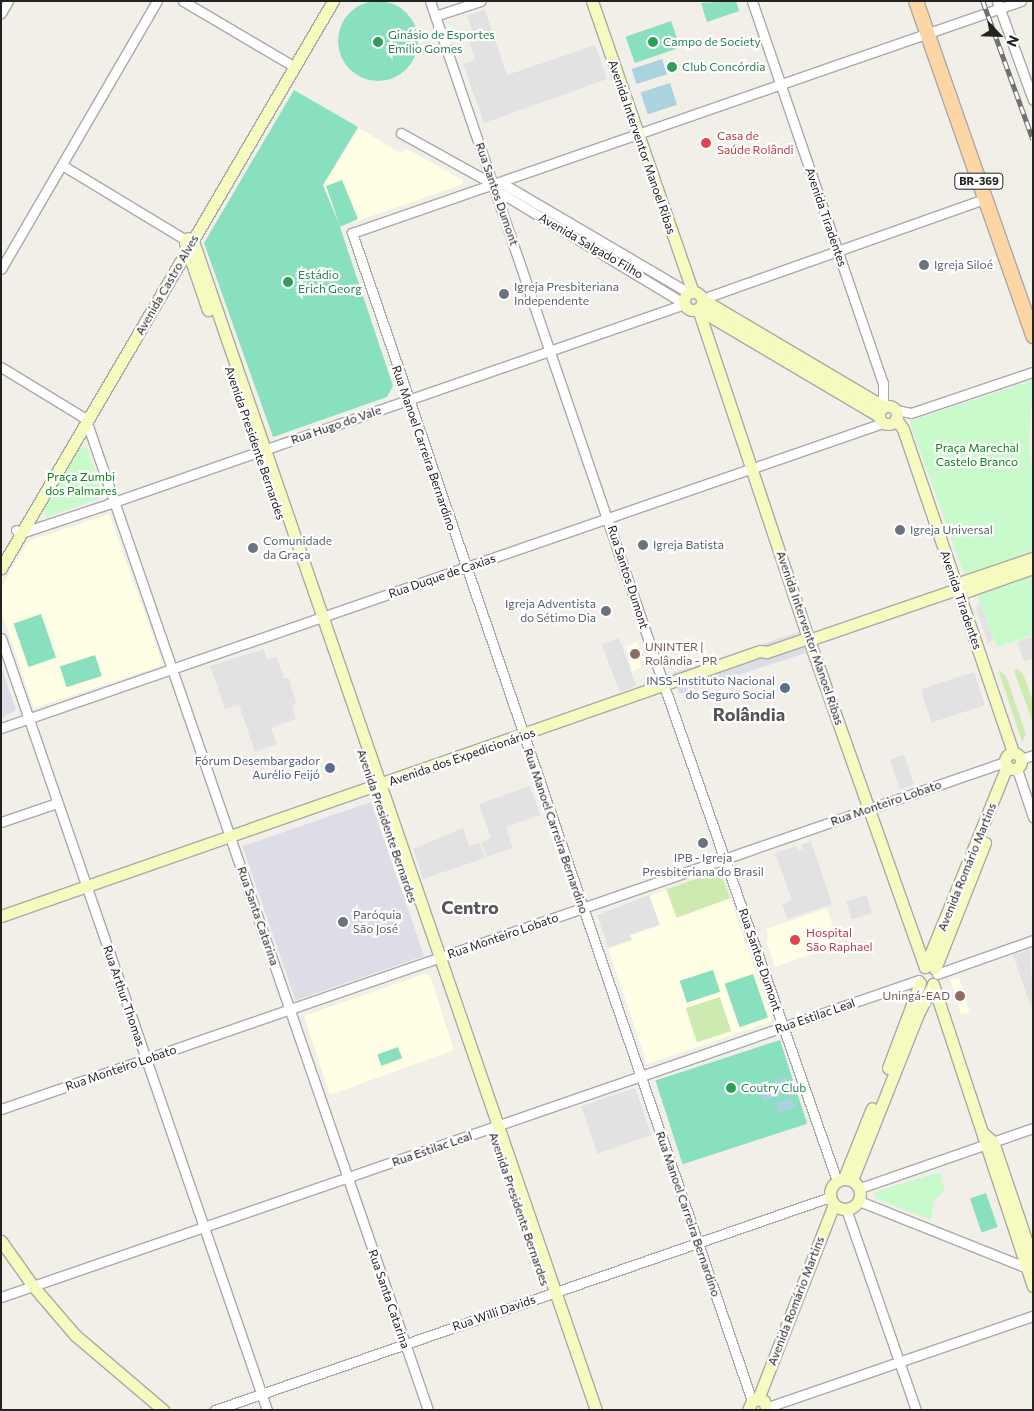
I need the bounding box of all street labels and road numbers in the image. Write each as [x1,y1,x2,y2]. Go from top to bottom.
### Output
street label: Avenida Interventor Manoel Ribas [605,58,679,236]
street label: Rua Santos Dumont [473,141,521,247]
street label: Avenida Tiradentes [802,165,850,269]
road number: BR-369 [954,172,1004,190]
street label: Avenida Salgado Filho [536,210,646,282]
street label: Avenida Castro Alves [132,232,202,338]
street label: Rua Manoel Carreira Bernardino [389,363,459,533]
street label: Avenida Presidente Bernardes [222,364,288,522]
street label: Rua Hugo do Vale [289,403,383,447]
street label: Rua Santos Dumont [604,523,652,631]
street label: Avenida Tiradentes [937,548,985,652]
street label: Avenida Interventor Manoel Ribas [773,549,847,727]
street label: Rua Duque de Caxias [387,551,497,601]
street label: Avenida dos Expedicionários [387,725,537,789]
street label: Rua Manoel Carreira Bernardino [521,746,591,916]
street label: Avenida Presidente Bernardes [354,747,420,905]
street label: Rua Monteiro Lobato [829,777,943,829]
street label: Avenida Romário Martins [935,801,999,933]
street label: Rua Santa Catarina [234,865,282,967]
street label: Rua Santos Dumont [736,907,784,1013]
street label: Rua Monteiro Lobato [446,910,560,962]
street label: Rua Arthur Thomas [100,944,148,1048]
street label: Rua Estilac Leal [773,996,857,1036]
street label: Rua Monteiro Lobato [64,1042,178,1094]
street label: Rua Estilac Leal [390,1129,474,1169]
street label: Rua Manoel Carreira Bernardino [653,1129,723,1299]
street label: Avenida Presidente Bernardes [486,1130,552,1288]
street label: Avenida Romário Martins [765,1234,827,1368]
street label: Rua Santa Catarina [365,1248,413,1350]
street label: Rua Willi Davids [451,1292,537,1334]

